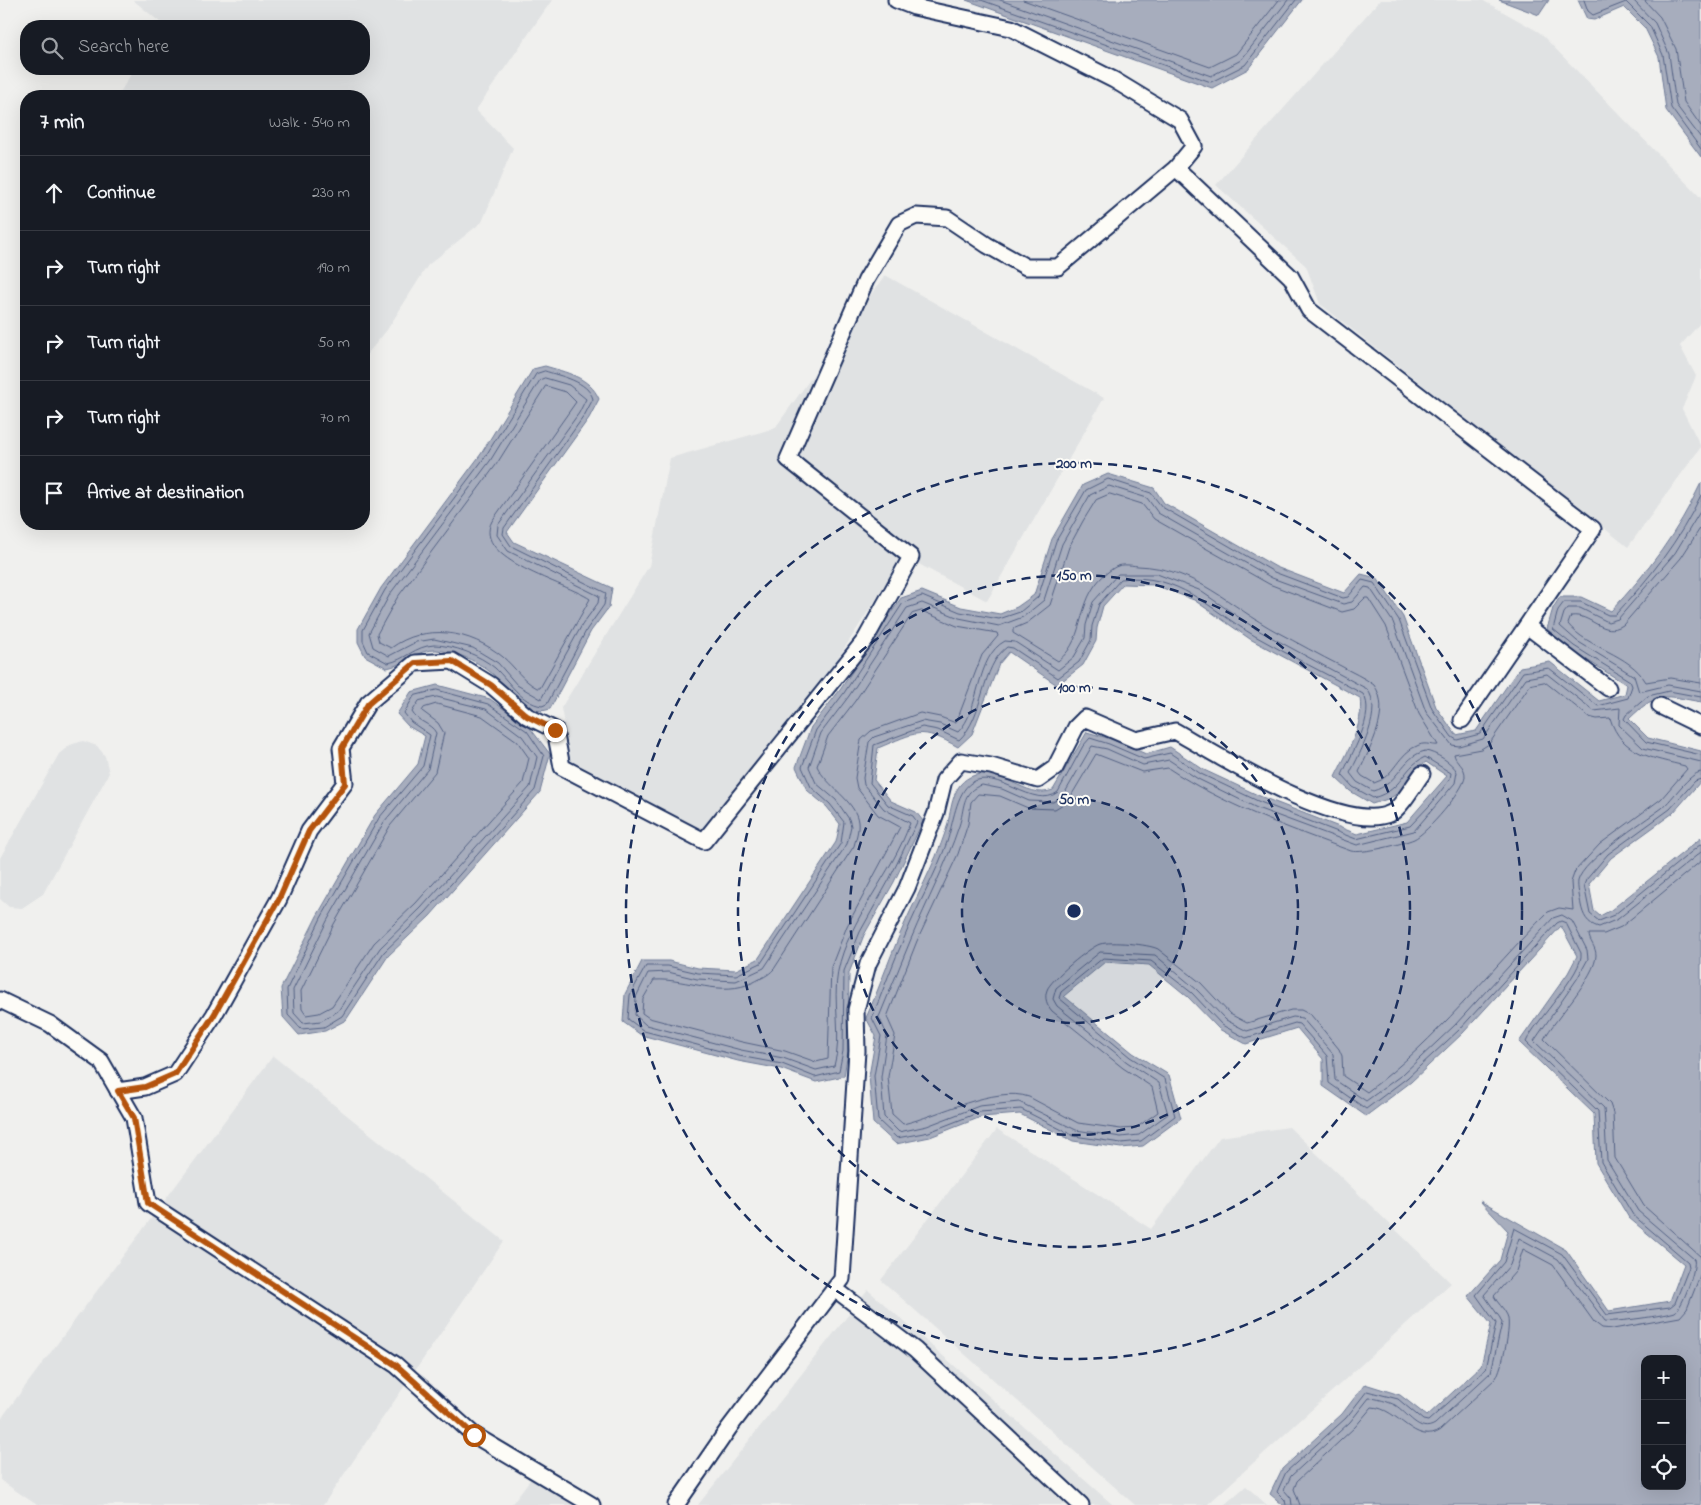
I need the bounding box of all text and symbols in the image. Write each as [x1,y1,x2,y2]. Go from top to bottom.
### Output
search box [20,20,370,75]
icon: search [38,34,66,62]
text: Search here [78,34,169,61]
text: 7 min [40,108,84,138]
text: Walk · 540 m [269,111,350,135]
icon: ahead [40,179,68,207]
text: Continue [87,180,155,207]
text: 230 m [312,181,350,205]
icon: right [40,254,68,282]
text: Turn right [87,255,160,282]
text: 190 m [317,256,350,280]
icon: right [40,329,68,357]
text: Turn right [87,330,160,357]
text: 50 m [318,331,350,355]
icon: right [40,404,68,432]
text: Turn right [87,405,160,432]
text: 70 m [320,406,350,430]
text: 200 m [1055,453,1092,475]
icon: arrive [40,479,68,507]
text: Arrive at destination [87,480,244,507]
text: 150 m [1056,565,1092,587]
text: 100 m [1057,677,1091,699]
route end [544,719,567,742]
text: 50 m [1059,789,1090,811]
centre of rings [1065,902,1083,920]
map controls [1641,1355,1686,1490]
button: + [1641,1355,1686,1400]
button: − [1641,1400,1686,1445]
route start [463,1424,486,1447]
button: locate [1641,1445,1686,1490]

